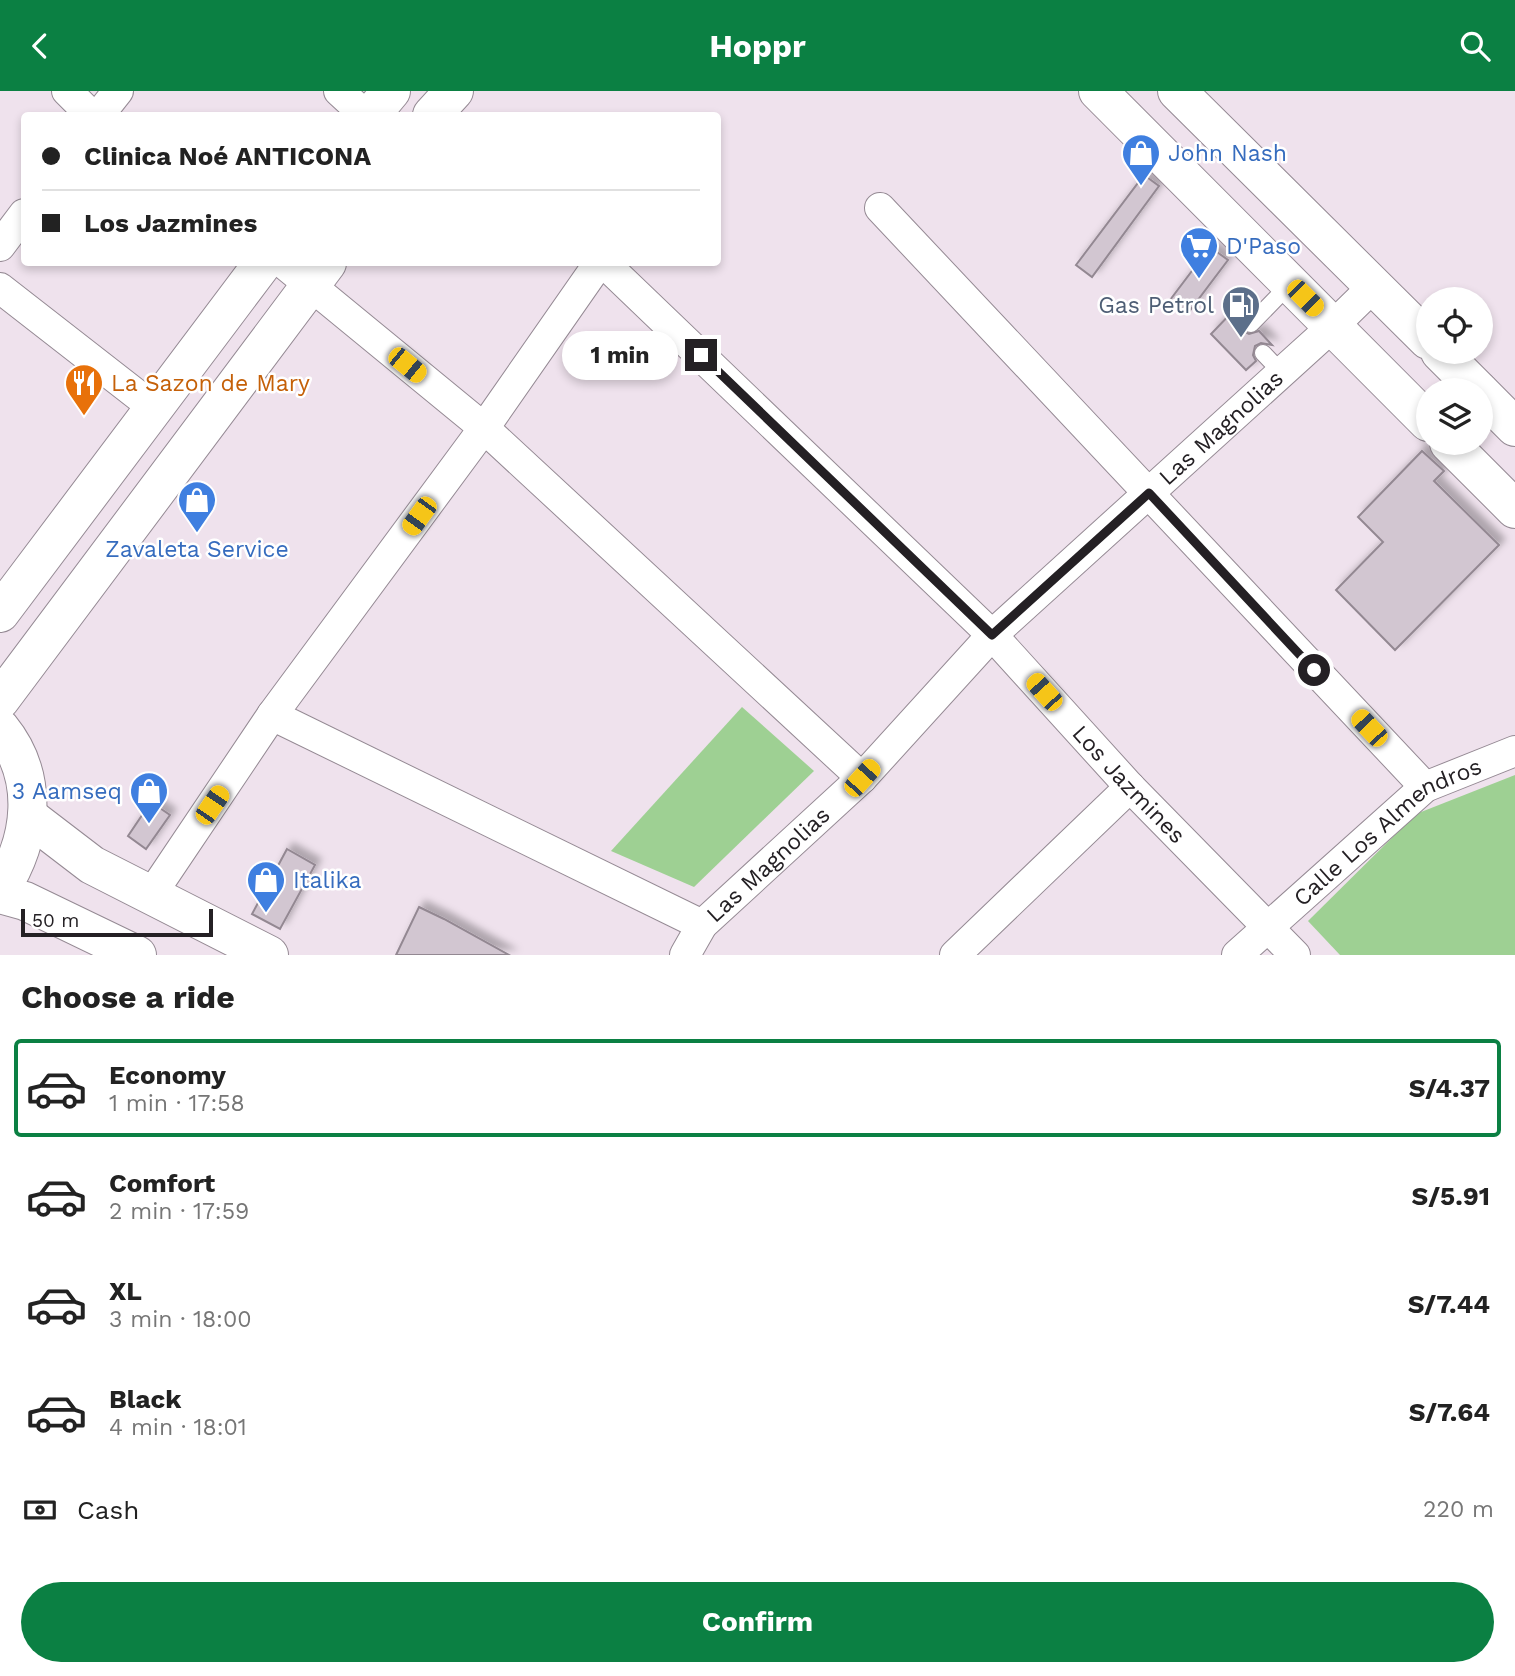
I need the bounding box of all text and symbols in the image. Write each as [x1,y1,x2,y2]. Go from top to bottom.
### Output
icon: back [21,27,59,65]
text: Hoppr [709,27,806,65]
icon: search [1456,27,1494,65]
shop icon: John Nash [1120,132,1162,187]
place label: John Nash [1168,140,1287,167]
text: Clinica Noé ANTICONA [84,141,371,171]
text: Los Jazmines [84,208,257,238]
supermarket icon: D'Paso [1178,225,1220,280]
place label: D'Paso [1226,233,1301,260]
car [1283,276,1328,320]
fuel station icon: Gas Petrol [1220,284,1262,339]
map controls [1416,287,1493,455]
button: locate [1416,287,1493,364]
place label: Gas Petrol [1098,292,1214,319]
callout: 1 min [561,331,676,379]
route end [685,339,717,371]
text: 1 min [590,342,650,369]
car [385,344,430,386]
restaurant icon: La Sazon de Mary [63,362,105,417]
street label: Las Magnolias [1154,365,1289,491]
place label: La Sazon de Mary [111,370,310,397]
button: layers [1416,378,1493,455]
shop icon: Zavaleta Service [176,479,218,534]
car [399,493,440,539]
place label: Zavaleta Service [105,536,289,563]
route start [1298,654,1330,686]
car [1023,669,1066,715]
car [1347,705,1392,751]
street label: Los Jazmines [1067,720,1191,849]
street label: Calle Los Almendros [1288,753,1486,912]
car [841,755,884,801]
shop icon: 3 Aamseq [128,770,170,825]
place label: 3 Aamseq [12,778,122,805]
car [192,782,233,828]
street label: Las Magnolias [701,801,836,928]
shop icon: Italika [245,859,287,914]
place label: Italika [293,867,361,894]
scale bar [21,906,214,938]
text: 50 m [32,909,79,932]
text: Choose a ride [21,978,235,1016]
icon: car [25,1057,88,1120]
text: Economy [109,1060,226,1090]
text: S/4.37 [1409,1073,1490,1103]
text: 1 min · 17:58 [109,1090,245,1117]
icon: car [25,1165,88,1228]
text: Comfort [109,1168,215,1198]
text: S/5.91 [1412,1181,1490,1211]
text: 2 min · 17:59 [109,1198,249,1225]
icon: car [25,1273,88,1336]
text: XL [109,1276,142,1306]
text: S/7.44 [1408,1289,1490,1319]
text: 3 min · 18:00 [109,1306,252,1333]
icon: car [25,1381,88,1444]
text: Black [109,1384,181,1414]
text: S/7.64 [1409,1397,1490,1427]
text: 4 min · 18:01 [109,1414,247,1441]
icon: cash [21,1491,59,1529]
text: Cash [77,1495,139,1525]
text: 220 m [1423,1496,1494,1523]
button: Confirm [21,1582,1494,1662]

